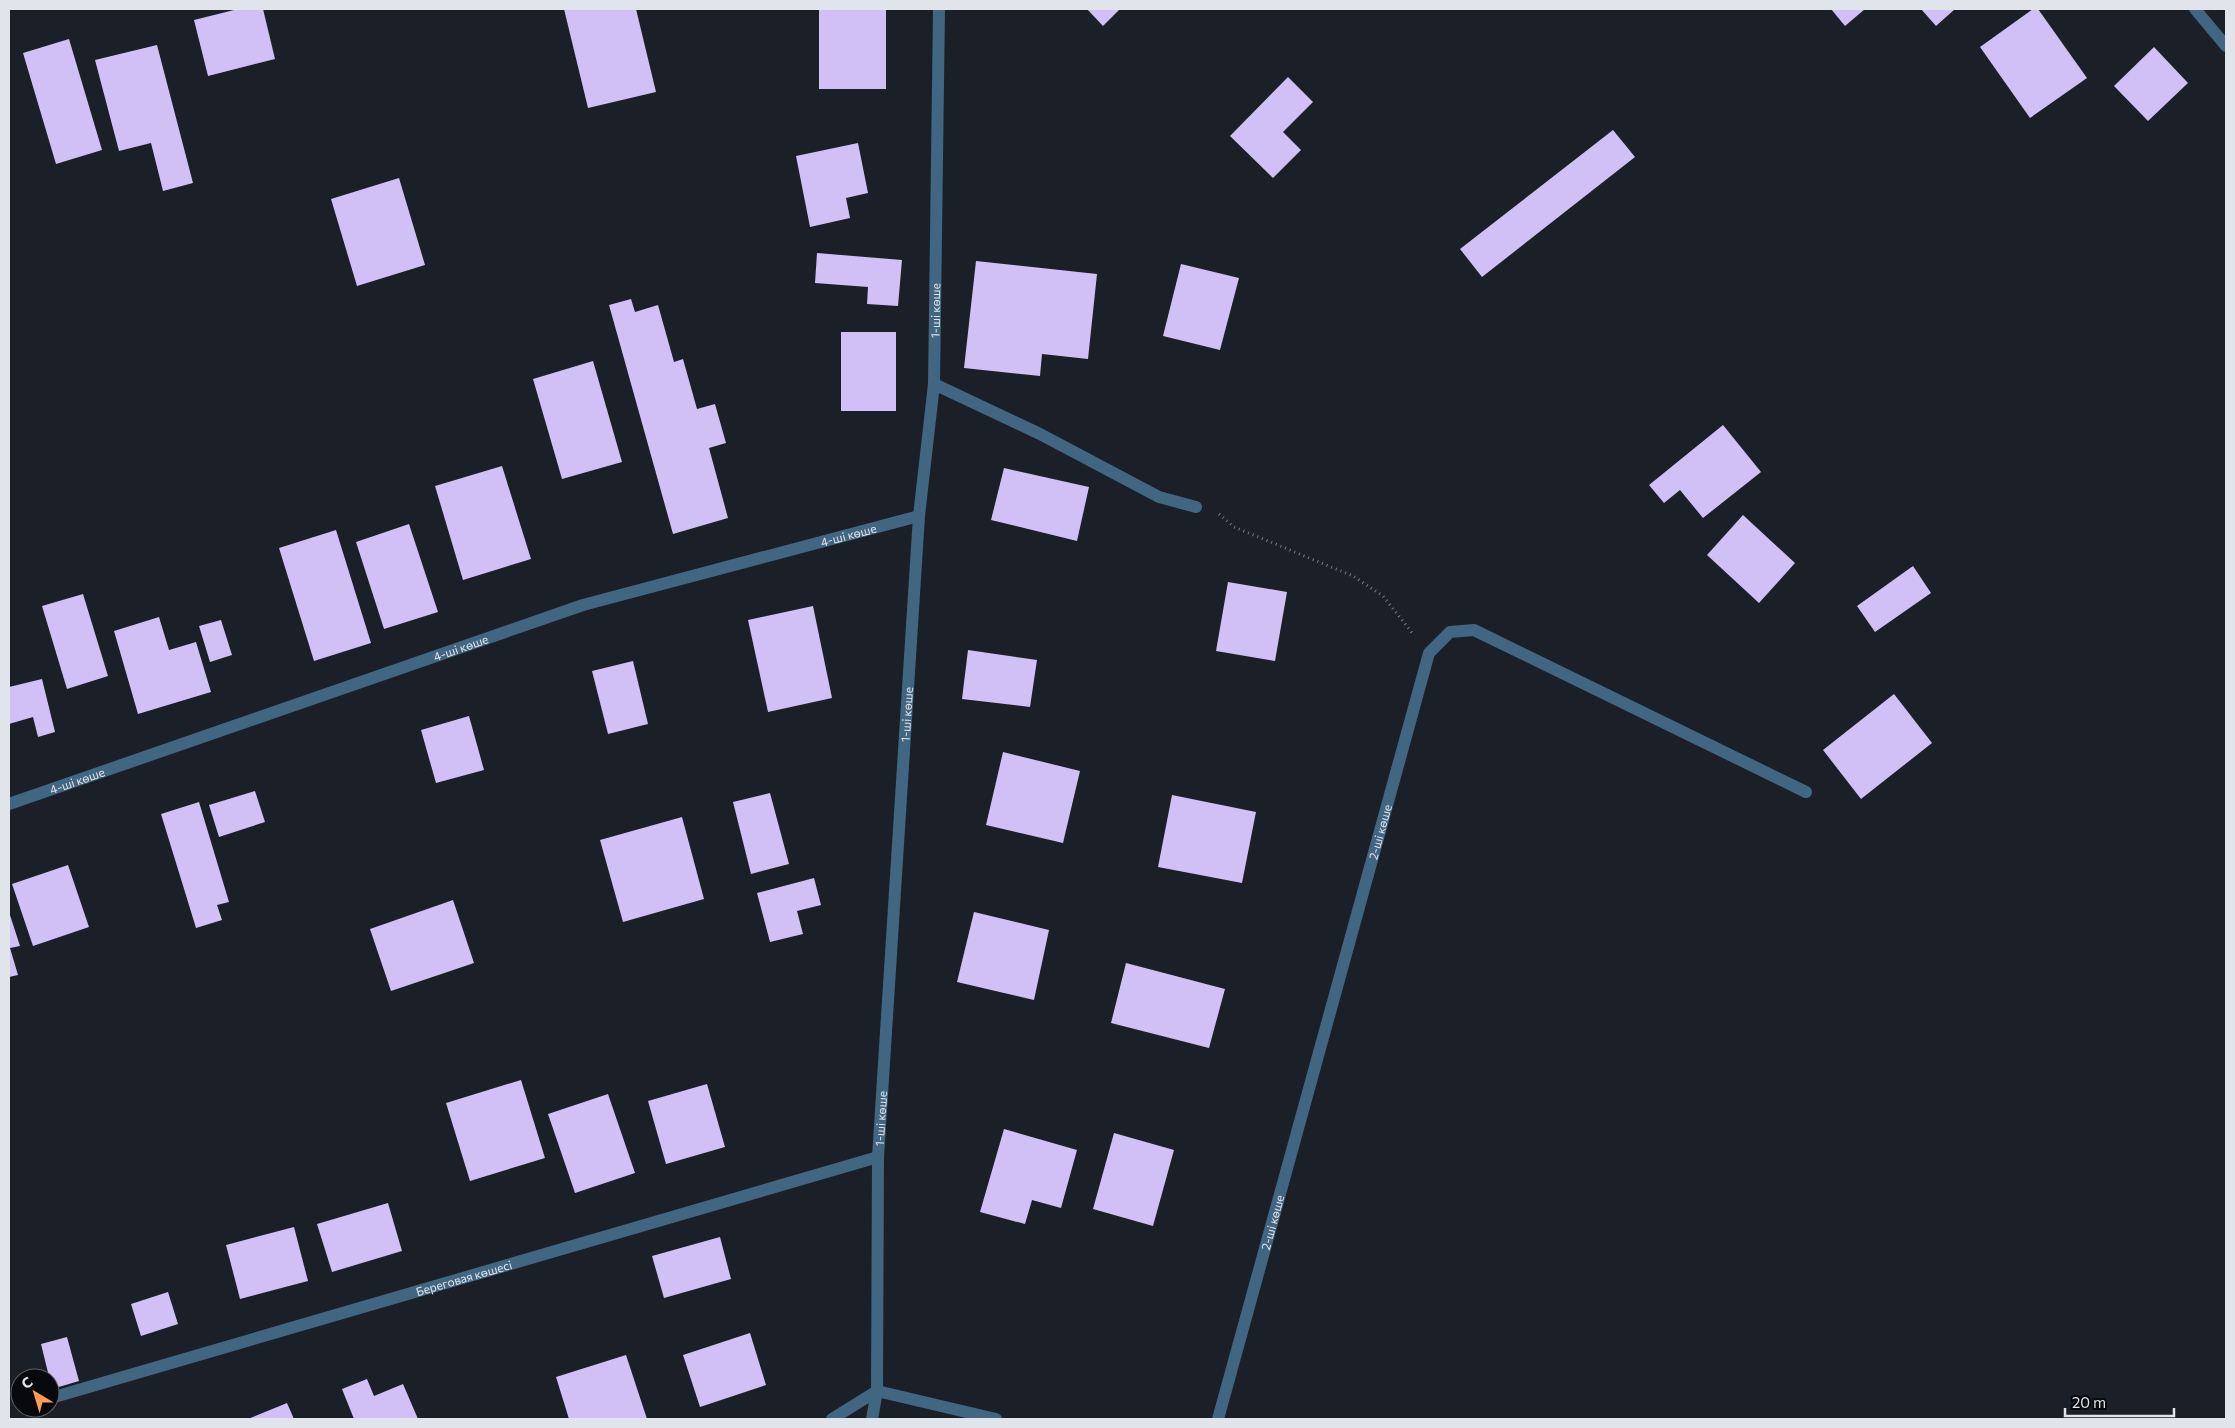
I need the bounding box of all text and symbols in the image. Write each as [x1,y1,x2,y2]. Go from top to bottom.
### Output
street label: 1-ші көше [928,283,942,338]
street label: 4-шi көше [819,521,878,549]
street label: 4-шi көше [431,631,490,663]
street label: 1-ші көше [898,686,915,742]
street label: 4-шi көше [48,764,106,796]
street label: 2-ші көше [1365,803,1394,861]
street label: 1-ші көше [872,1091,889,1147]
street label: 2-ші көше [1258,1193,1286,1252]
street label: Береговая көшесі [414,1257,514,1298]
north arrow [10,1368,60,1418]
text: С [18,1373,36,1392]
scale bar [2065,1386,2174,1418]
text: 20 m [2072,1393,2106,1411]

